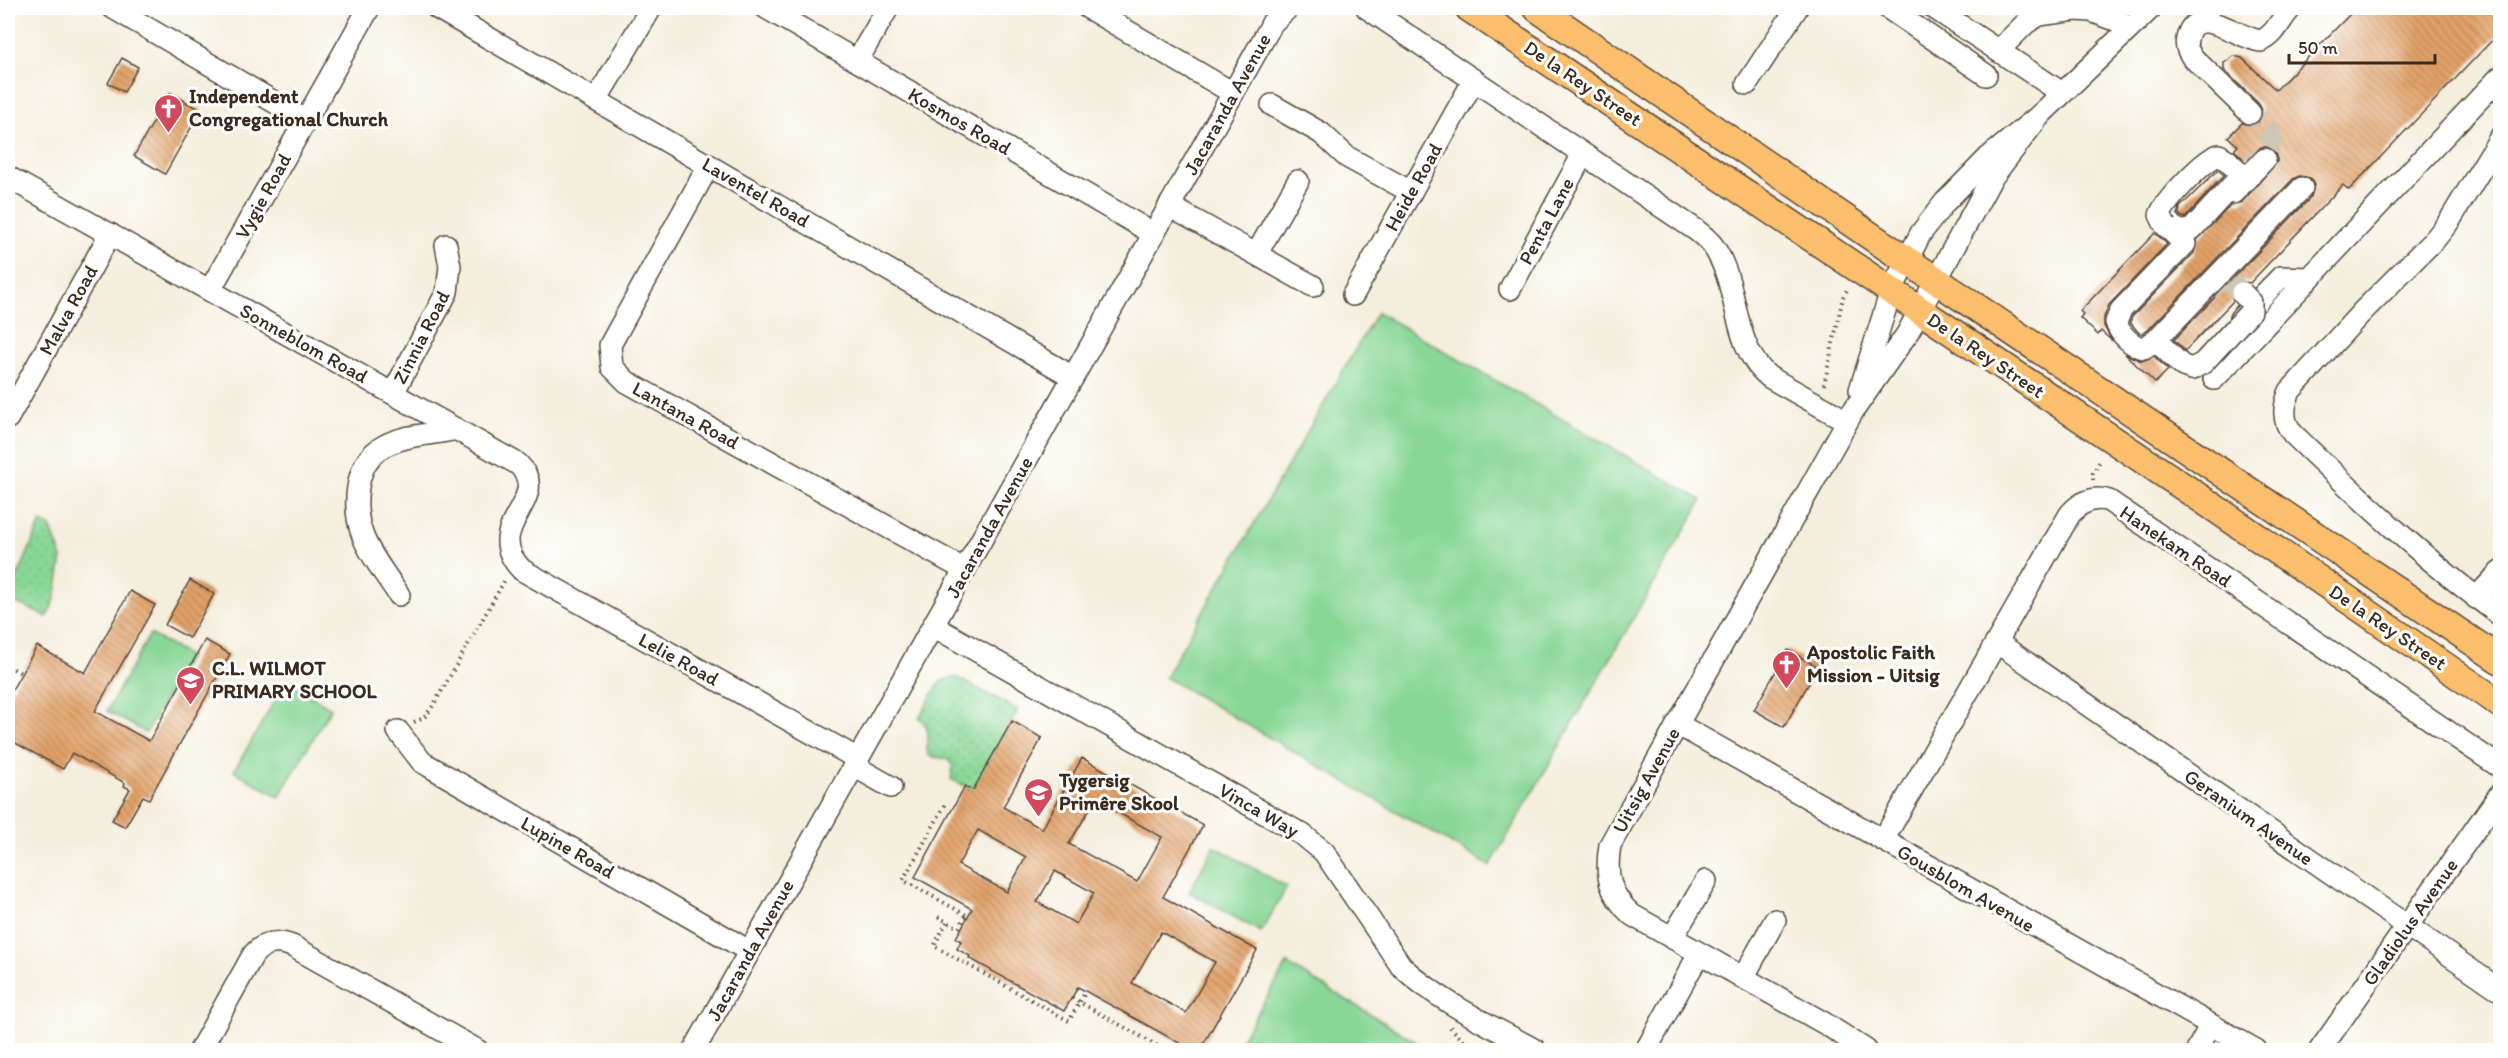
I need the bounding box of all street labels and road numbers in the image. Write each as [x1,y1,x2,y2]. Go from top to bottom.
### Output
street label: Jacaranda Avenue [1178,29,1276,179]
street label: De la Rey Street [1520,35,1647,131]
street label: Kosmos Road [904,82,1016,160]
street label: Heide Road [1379,139,1447,235]
street label: Vygie Road [230,149,296,243]
street label: Laventel Road [698,152,814,233]
street label: Penta Lane [1513,173,1579,269]
street label: Malva Road [33,261,103,359]
street label: Zinnia Road [387,286,455,388]
street label: Sonneblom Road [236,298,372,388]
street label: De la Rey Street [1923,307,2050,403]
street label: Lantana Road [628,376,744,454]
street label: Jacaranda Avenue [940,452,1038,602]
street label: Hanekam Road [2115,500,2237,592]
street label: De la Rey Street [2325,579,2452,675]
street label: Lelie Road [635,627,723,691]
street label: Uitsig Avenue [1607,723,1685,837]
street label: Geranium Avenue [2180,764,2318,870]
street label: Vinca Way [1215,777,1304,843]
street label: Lupine Road [517,811,619,884]
street label: Gousblom Avenue [1893,839,2039,937]
street label: Gladiolus Avenue [2357,854,2463,990]
street label: Jacaranda Avenue [701,875,799,1025]

